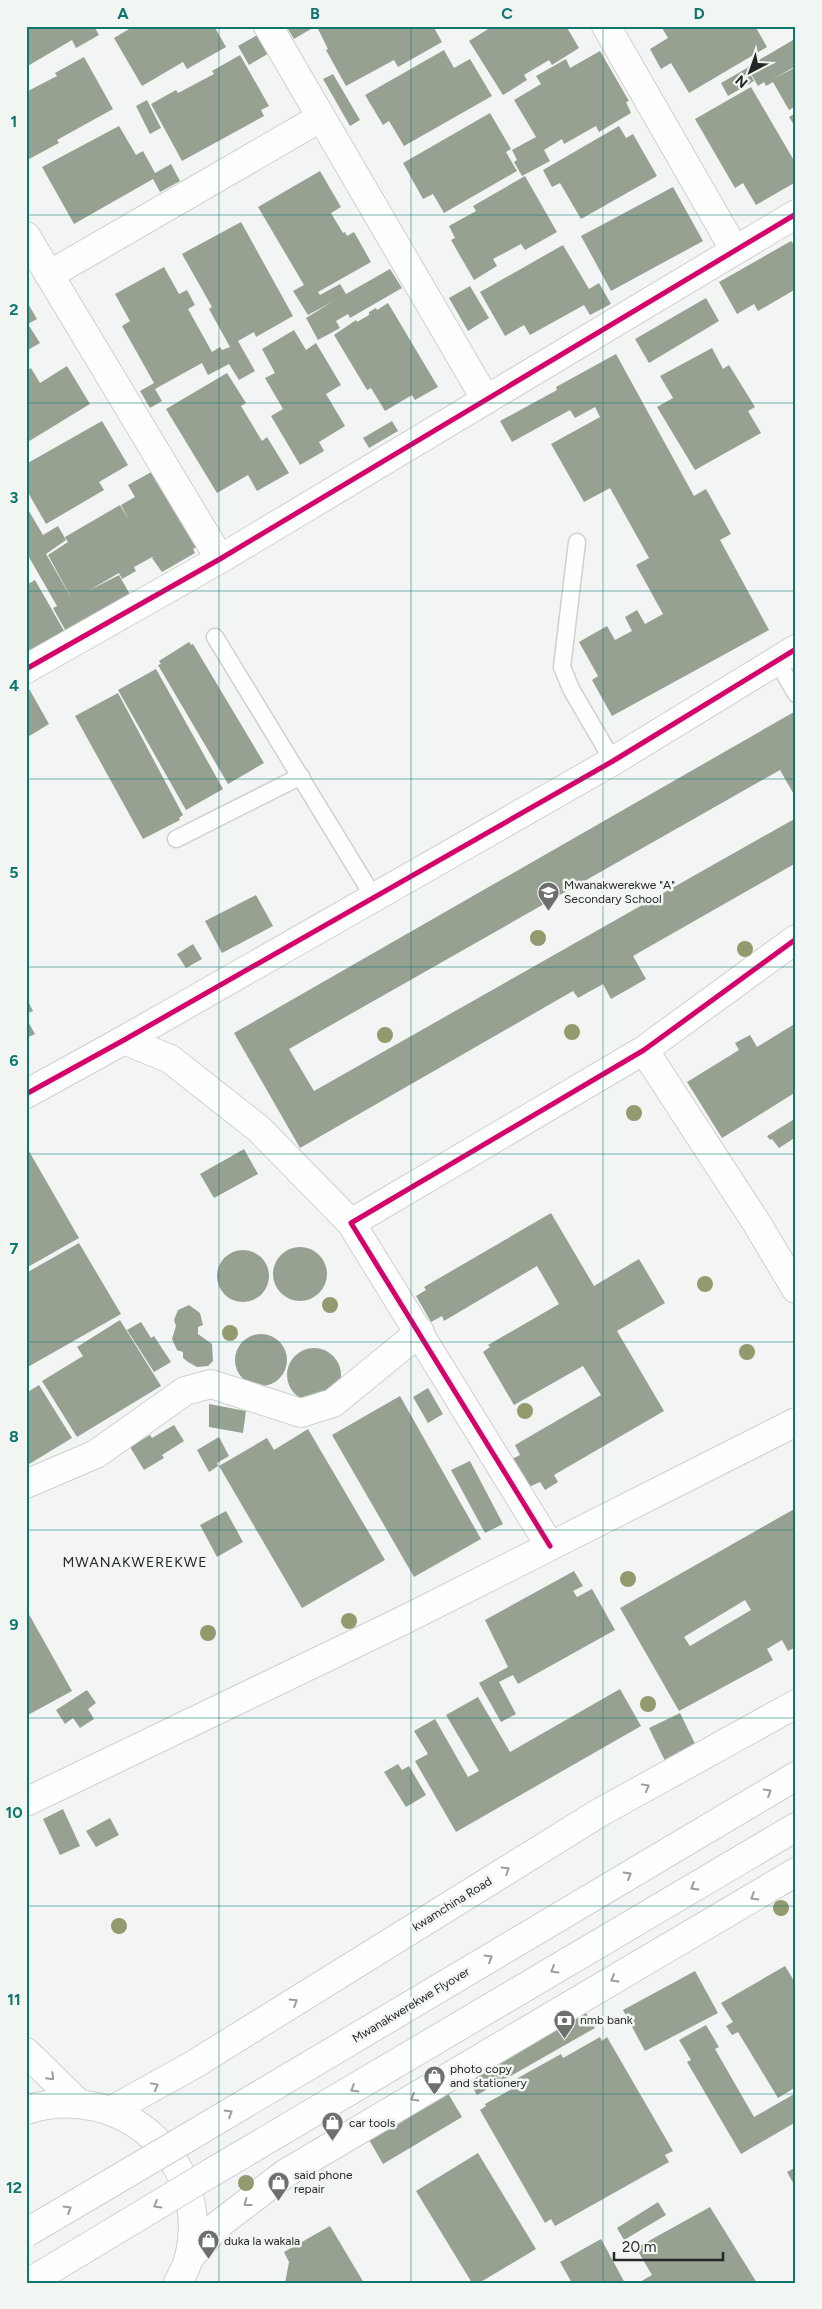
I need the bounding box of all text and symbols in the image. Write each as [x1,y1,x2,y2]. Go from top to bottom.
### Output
text: A [117,4,129,23]
text: B [310,4,320,23]
text: C [501,4,513,23]
text: D [693,4,705,23]
north arrow [724,48,774,98]
text: N [732,71,751,91]
text: 1 [11,112,17,131]
text: 2 [9,300,19,319]
text: 3 [10,488,19,507]
text: 4 [9,676,19,695]
text: 5 [9,863,19,882]
place label: Mwanakwerekwe "A" Secondary School [564,878,675,906]
school or university icon: Mwanakwerekwe "A" Secondary School [536,880,560,911]
text: 6 [9,1051,19,1070]
text: 7 [10,1239,19,1258]
text: 8 [9,1427,19,1446]
district label: MWANAKWEREKWE [62,1554,208,1571]
text: 9 [9,1615,19,1634]
one-way arrow [640,1783,649,1793]
one-way arrow [763,1789,772,1799]
text: 10 [5,1803,23,1822]
one-way arrow [501,1867,510,1877]
one-way arrow [623,1872,632,1882]
street label: kwamchina Road [410,1874,494,1934]
one-way arrow [690,1881,699,1891]
one-way arrow [750,1890,759,1900]
one-way arrow [483,1955,492,1965]
street label: Mwanakwerekwe Flyover [350,1964,472,2046]
one-way arrow [550,1964,559,1974]
one-way arrow [610,1973,619,1983]
text: 11 [7,1990,21,2009]
one-way arrow [288,1999,297,2008]
bank icon: nmb bank [552,2008,576,2039]
place label: nmb bank [580,2013,633,2027]
place label: photo copy and stationery [450,2062,528,2090]
shop icon: photo copy and stationery [422,2064,446,2095]
one-way arrow [46,2071,55,2080]
one-way arrow [149,2082,158,2092]
one-way arrow [350,2082,359,2092]
one-way arrow [410,2091,419,2101]
one-way arrow [224,2110,233,2120]
shop icon: car tools [321,2111,345,2142]
place label: car tools [349,2116,396,2130]
place label: said phone repair [294,2168,353,2196]
shop icon: said phone repair [266,2170,290,2201]
text: 12 [6,2178,22,2197]
one-way arrow [243,2197,253,2206]
one-way arrow [154,2199,163,2209]
one-way arrow [63,2205,72,2215]
shop icon: duka la wakala [196,2229,220,2260]
scale bar [614,2229,723,2261]
place label: duka la wakala [224,2234,300,2248]
text: 20 m [622,2238,656,2256]

